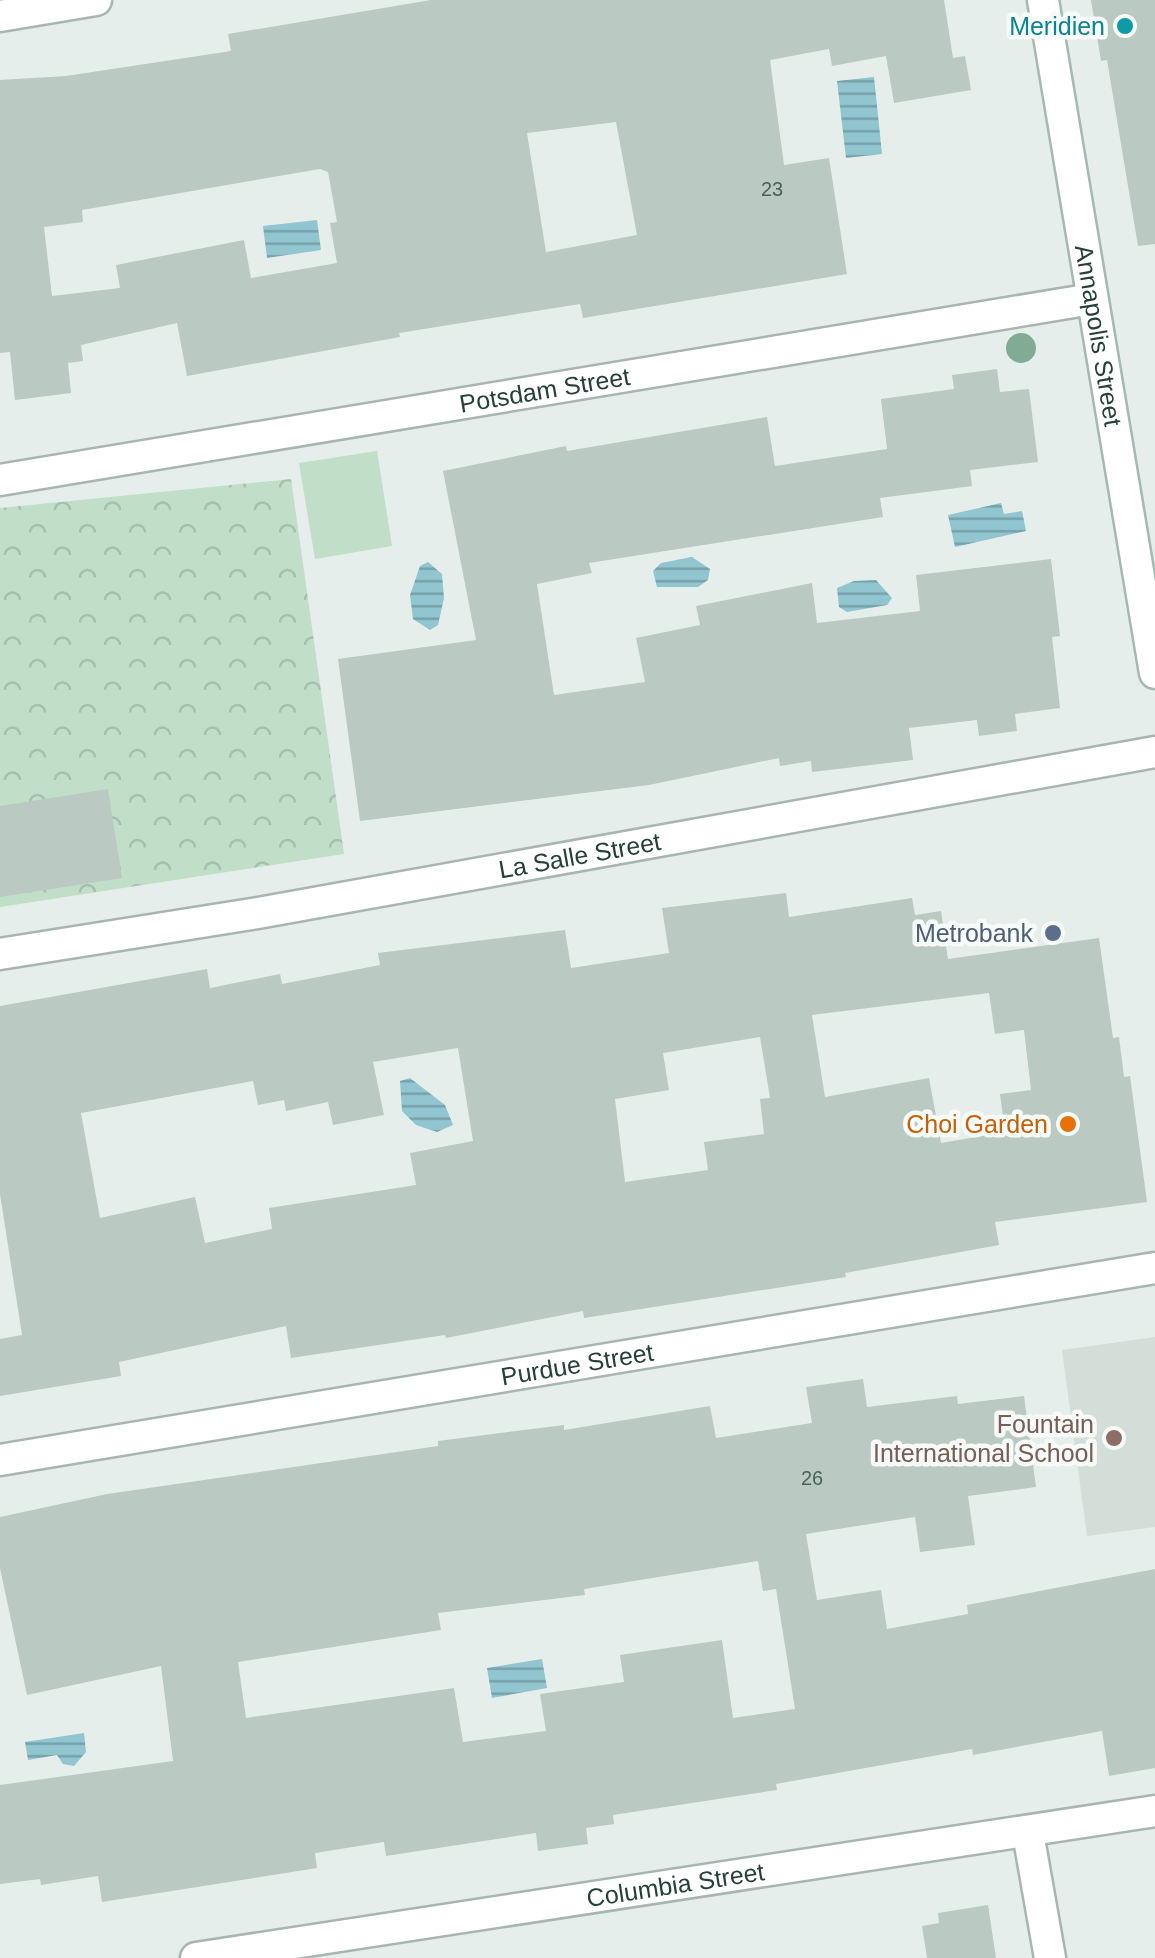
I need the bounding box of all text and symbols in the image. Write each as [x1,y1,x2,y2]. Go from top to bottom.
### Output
place label: Meridien [1009,12,1105,40]
marker: Meridien [1114,15,1136,37]
house number: 23 [761,178,783,200]
street label: Annapolis Street [1070,243,1128,428]
street label: Potsdam Street [457,362,632,418]
street label: La Salle Street [496,827,663,884]
place label: Metrobank [915,919,1033,947]
marker: Metrobank [1042,922,1064,944]
place label: Choi Garden [906,1110,1048,1138]
marker: Choi Garden [1057,1113,1079,1135]
street label: Purdue Street [499,1338,656,1391]
place label: Fountain International School [873,1410,1094,1467]
marker: Fountain International School [1103,1427,1125,1449]
house number: 26 [801,1467,823,1489]
street label: Columbia Street [585,1857,766,1912]

